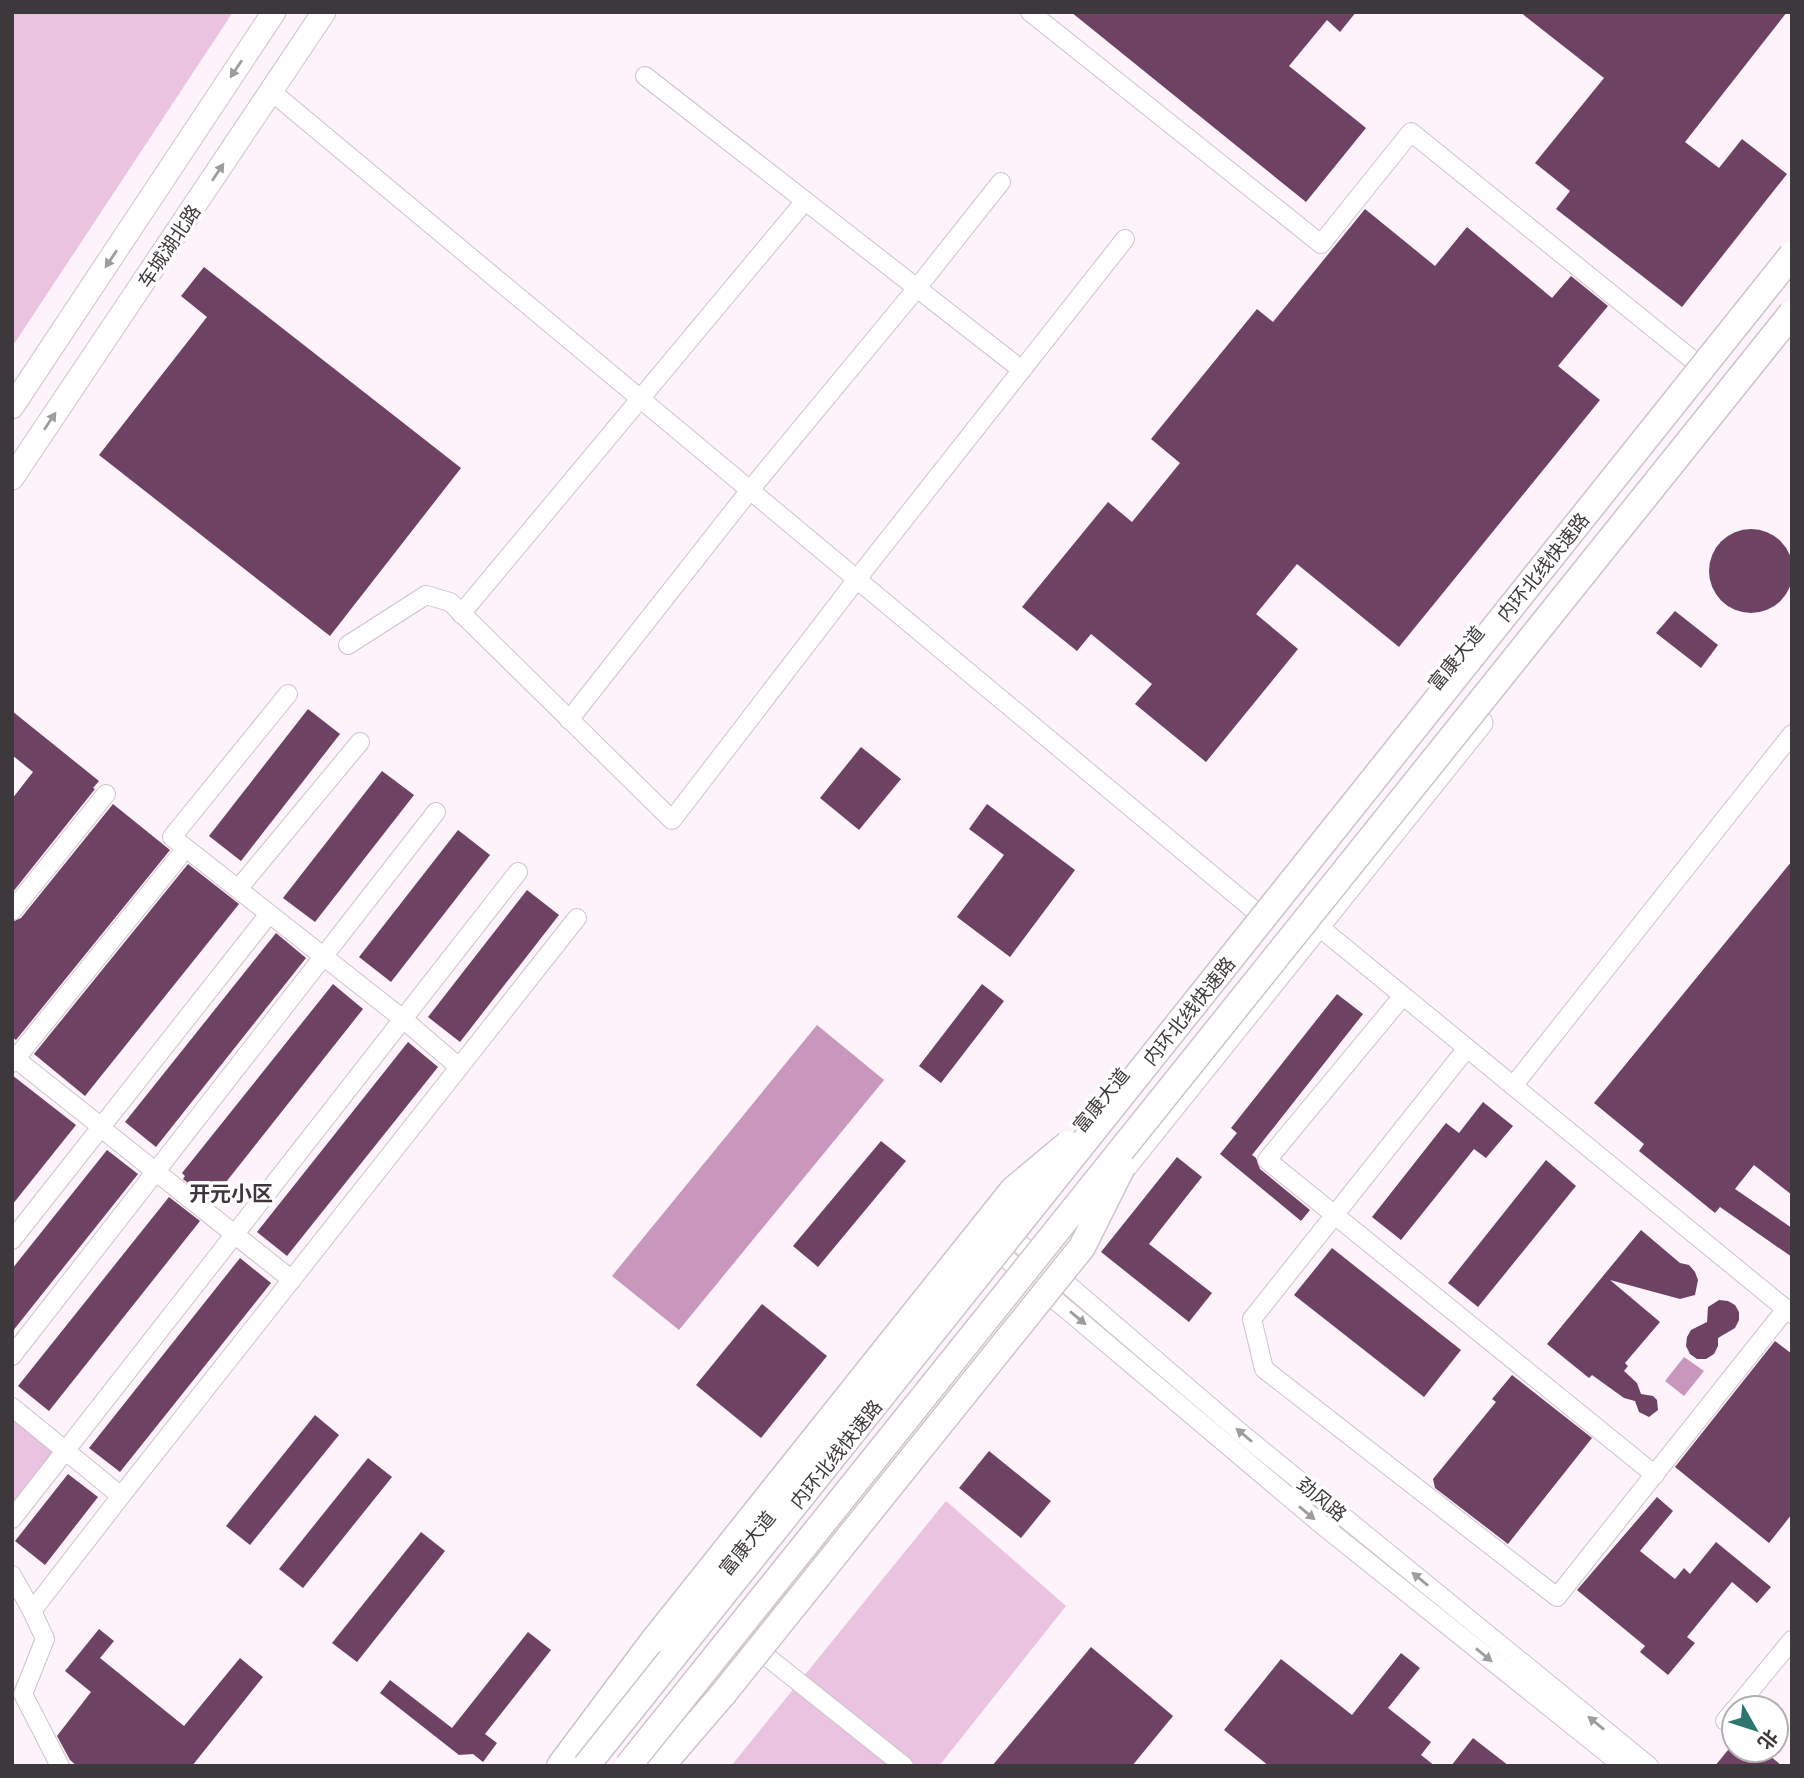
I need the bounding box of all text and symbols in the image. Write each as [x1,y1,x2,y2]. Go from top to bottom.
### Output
one-way arrow [229,60,243,78]
one-way arrow [211,163,225,181]
street label: 车城湖北路 [132,200,206,292]
one-way arrow [104,249,117,269]
one-way arrow [44,412,57,431]
street label: 内环北线快速路 [1492,508,1594,626]
street label: 富康大道 [1423,621,1489,695]
street label: 内环北线快速路 [1138,952,1240,1070]
street label: 富康大道 [1068,1063,1134,1137]
district label: 开元小区 [189,1180,273,1207]
one-way arrow [1069,1310,1086,1325]
street label: 内环北线快速路 [785,1395,887,1513]
one-way arrow [1235,1428,1252,1443]
street label: 劲风路 [1292,1472,1352,1526]
one-way arrow [1298,1505,1316,1521]
street label: 富康大道 [714,1506,780,1580]
one-way arrow [1411,1572,1428,1587]
one-way arrow [1476,1647,1493,1662]
north arrow [1720,1694,1790,1764]
one-way arrow [1588,1715,1606,1730]
text: 北 [1753,1725,1784,1755]

